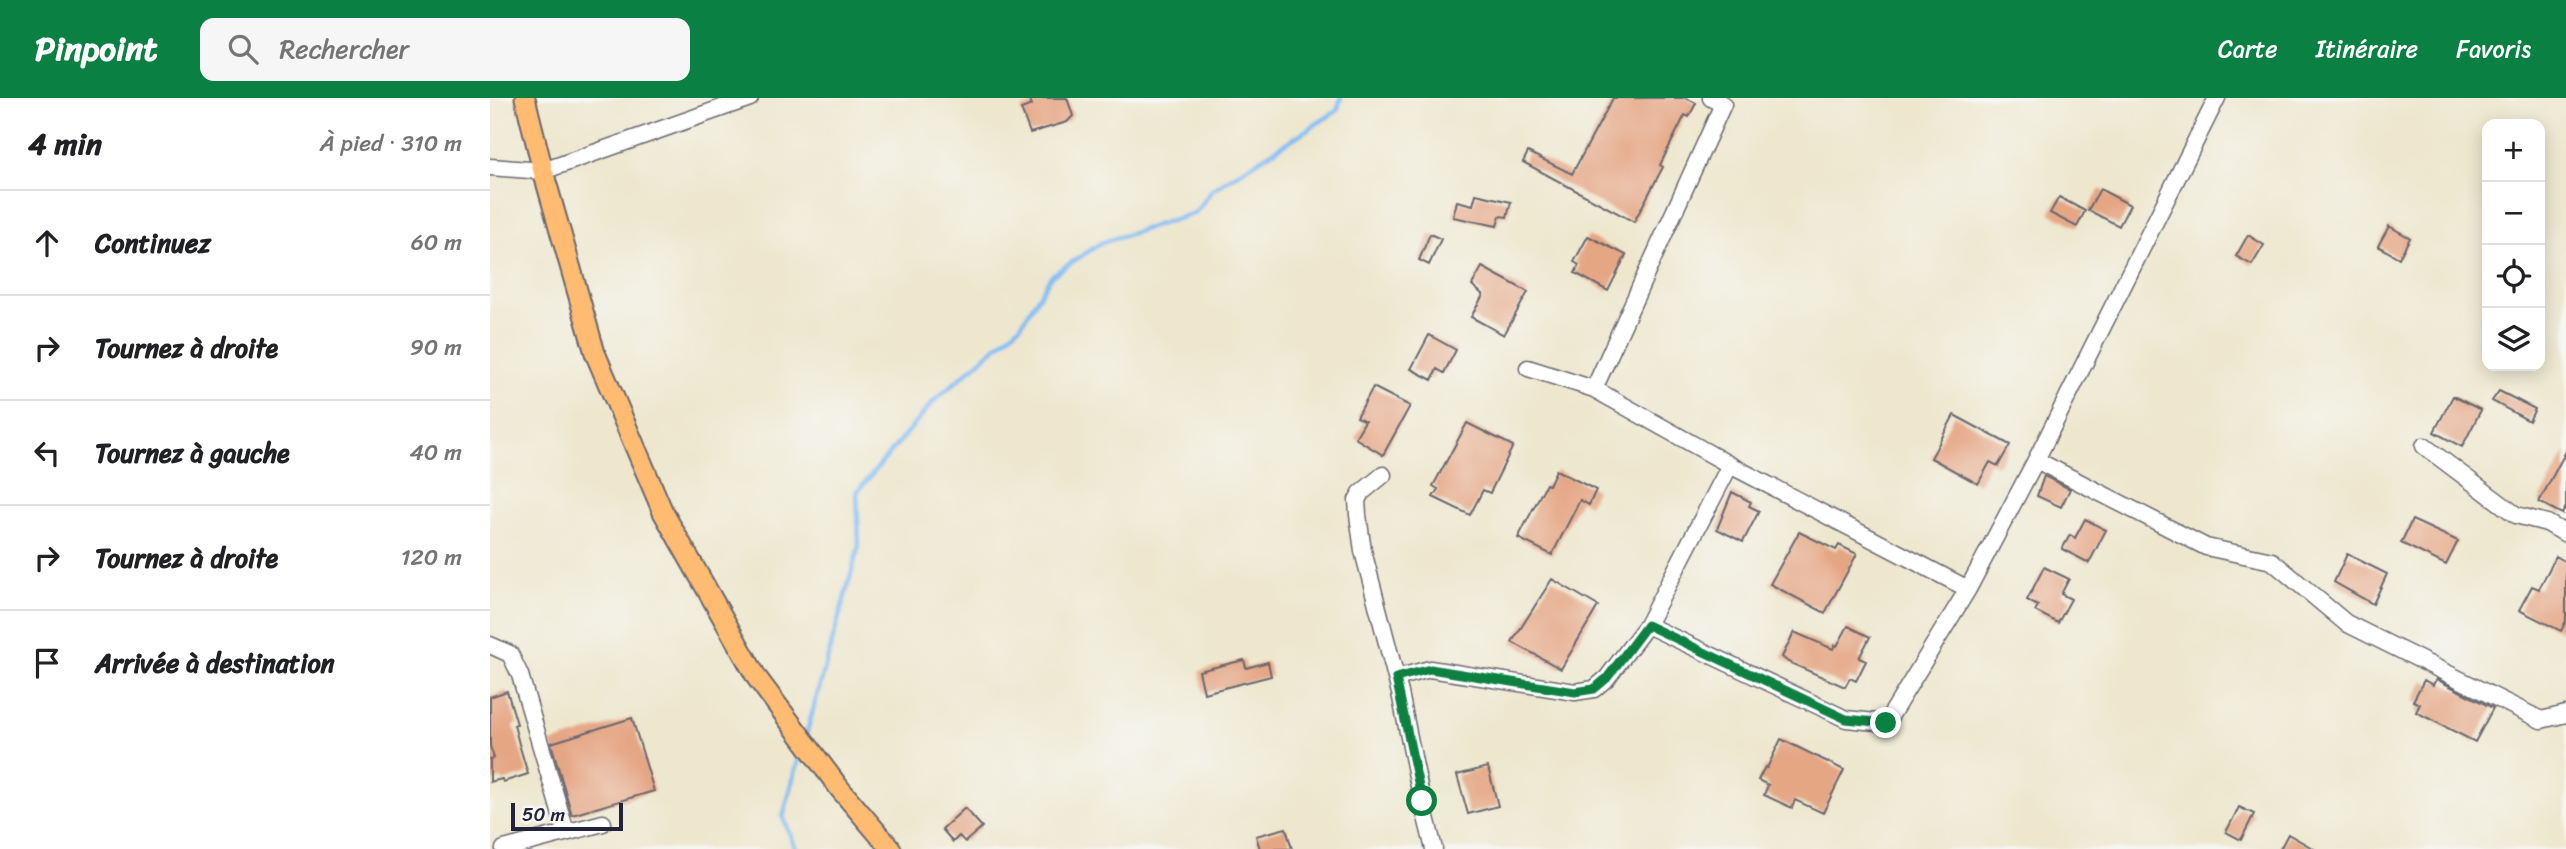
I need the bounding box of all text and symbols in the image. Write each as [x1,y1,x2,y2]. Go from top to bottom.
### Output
search box [200,18,690,81]
text: Pinpoint [35,20,158,78]
text: Rechercher [280,26,409,72]
text: Carte [2218,28,2278,70]
text: Itinéraire [2316,28,2418,70]
text: Favoris [2456,28,2531,70]
icon: search [224,30,262,68]
text: 4 min [28,117,102,171]
map controls [2482,119,2545,371]
button: + [2482,119,2545,182]
text: À pied · 310 m [320,123,462,164]
button: − [2482,182,2545,245]
text: Continuez [95,220,211,266]
text: 60 m [411,222,462,263]
icon: ahead [28,224,66,262]
button: locate [2482,245,2545,308]
button: layers [2482,308,2545,371]
text: Tournez à droite [95,325,278,371]
text: 90 m [410,327,462,368]
icon: right [28,329,66,367]
text: Tournez à gauche [95,430,290,476]
text: 40 m [409,432,462,473]
icon: left [28,434,66,472]
text: Tournez à droite [95,535,278,581]
text: 120 m [401,537,462,578]
icon: right [28,539,66,577]
text: Arrivée à destination [95,640,335,686]
icon: arrive [28,644,66,682]
route end [1870,707,1901,738]
route start [1406,785,1437,816]
text: 50 m [522,798,565,831]
scale bar [511,800,623,832]

